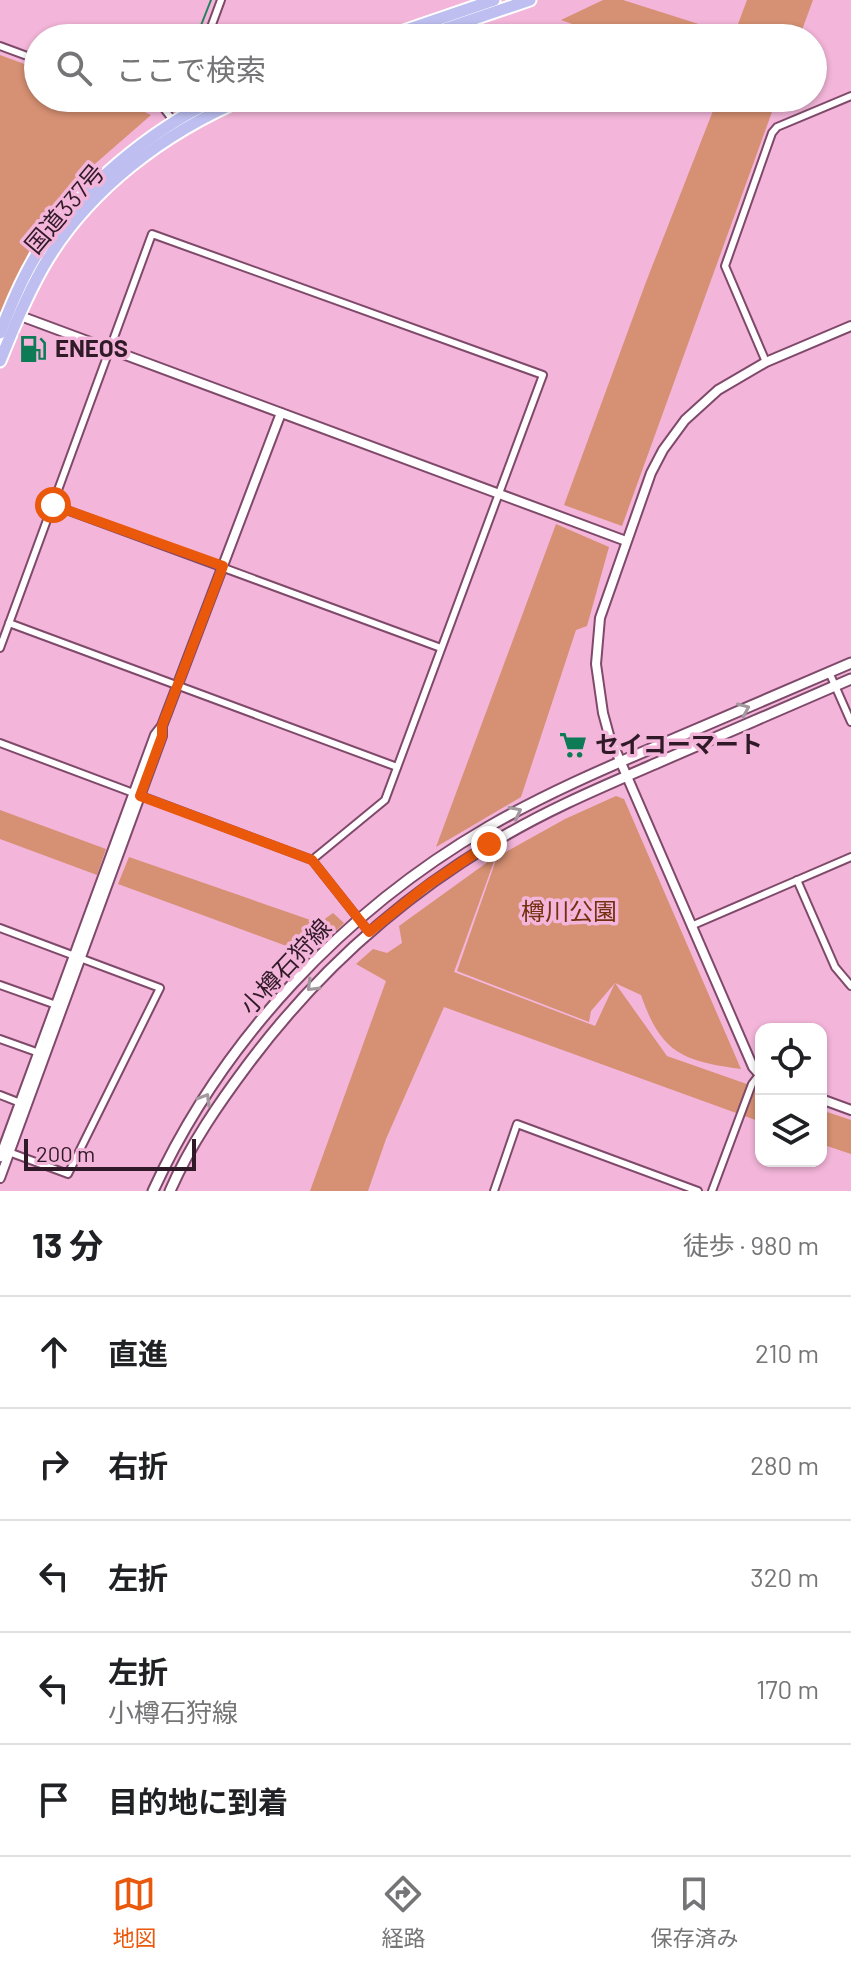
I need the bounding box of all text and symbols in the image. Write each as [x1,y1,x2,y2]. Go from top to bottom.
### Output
search box [24,24,827,112]
icon: search [52,46,96,90]
text: ここで検索 [116,51,266,87]
street label: 国道337号 [18,157,110,259]
place label: ENEOS [55,333,128,362]
fuel station icon: ENEOS [18,334,48,364]
route start [35,487,71,523]
one-way arrow [735,702,750,718]
place label: セイコーマート [595,729,763,758]
supermarket icon: セイコーマート [558,730,588,760]
one-way arrow [508,806,523,821]
route end [471,826,507,862]
park label: 樽川公園 [521,896,617,925]
street label: 小樽石狩線 [233,912,336,1020]
one-way arrow [307,977,322,991]
map controls [755,1023,827,1167]
button: locate [755,1023,827,1095]
one-way arrow [195,1093,211,1108]
button: layers [755,1095,827,1167]
scale bar [24,1135,196,1171]
text: 200 m [36,1140,95,1166]
text: 13 分 [32,1224,103,1265]
text: 徒歩 · 980 m [683,1229,819,1260]
icon: ahead [32,1330,76,1374]
text: 直進 [108,1335,168,1371]
text: 210 m [755,1337,819,1368]
icon: right [32,1442,76,1486]
text: 右折 [108,1447,168,1483]
text: 280 m [750,1449,819,1480]
icon: left [32,1554,76,1598]
text: 左折 [108,1559,168,1595]
text: 320 m [750,1561,819,1592]
text: 左折 [108,1653,168,1689]
icon: left [32,1666,76,1710]
text: 170 m [756,1673,819,1704]
text: 小樽石狩線 [108,1696,238,1727]
icon: arrive [32,1778,76,1822]
text: 目的地に到着 [108,1783,288,1819]
tab: 地図 [112,1872,157,1952]
tab: 経路 [381,1872,426,1952]
tab: 保存済み [650,1872,739,1952]

